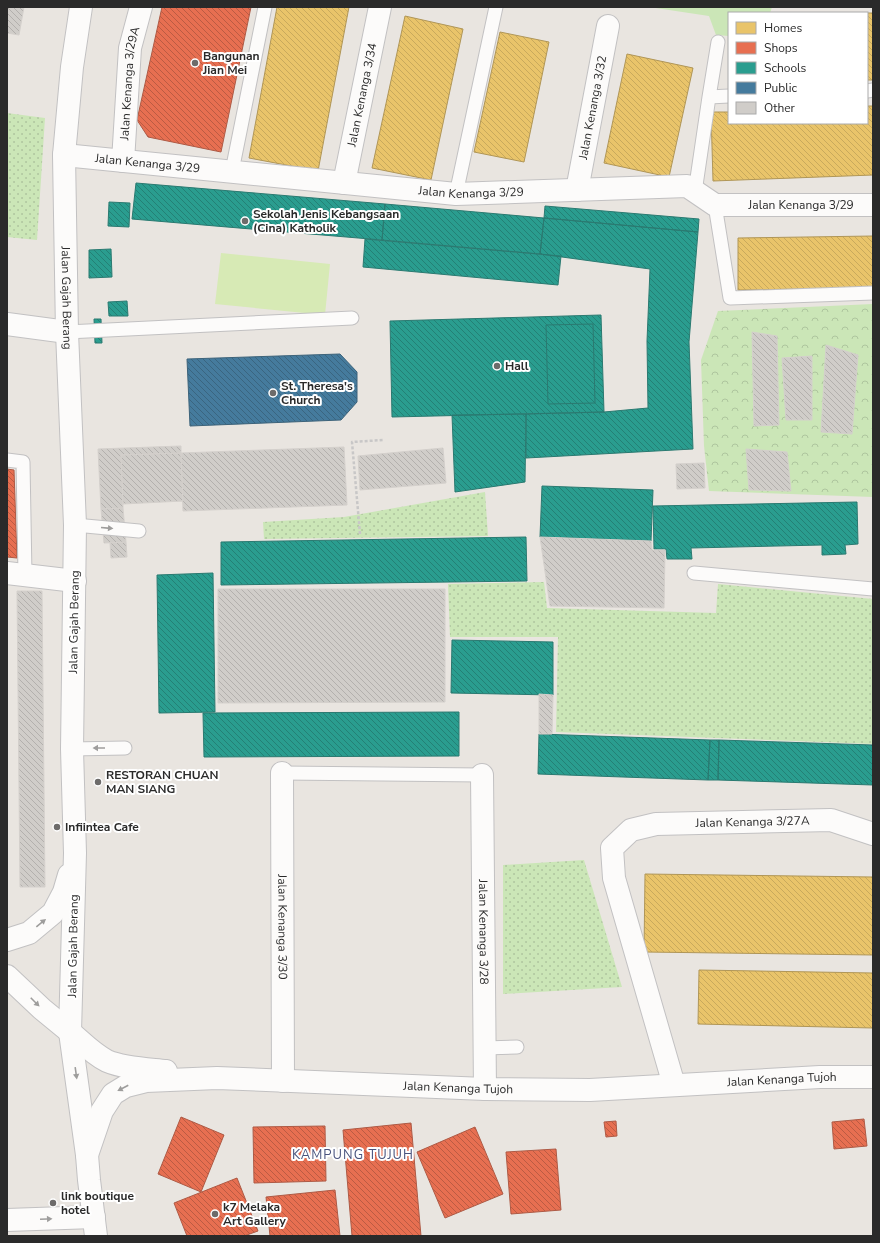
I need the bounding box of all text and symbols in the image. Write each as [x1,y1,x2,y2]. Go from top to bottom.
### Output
legend [728,12,868,124]
text: Homes [764,20,802,36]
street label: Jalan Kenanga 3/29A [116,25,143,142]
text: Shops [764,40,798,56]
street label: Jalan Kenanga 3/34 [343,42,380,149]
place label: Bangunan Jian Mei [202,48,260,78]
street label: Jalan Kenanga 3/32 [575,54,610,162]
marker: Bangunan Jian Mei [190,58,200,68]
text: Schools [764,60,807,76]
text: Public [764,80,798,96]
text: Other [764,100,796,116]
street label: Jalan Kenanga 3/29 [93,150,201,176]
street label: Jalan Kenanga 3/29 [417,182,524,202]
street label: Jalan Kenanga 3/29 [747,197,854,213]
place label: Sekolah Jenis Kebangsaan (Cina) Katholik [253,206,399,236]
marker: Sekolah Jenis Kebangsaan (Cina) Katholik [240,216,250,226]
street label: Jalan Gajah Berang [58,245,76,350]
place label: Hall [505,358,529,374]
marker: Hall [492,361,502,371]
place label: St. Theresa's Church [281,378,353,408]
marker: St. Theresa's Church [268,388,278,398]
one-way arrow [101,524,113,531]
street label: Jalan Gajah Berang [65,570,83,675]
one-way arrow [93,745,105,752]
place label: RESTORAN CHUAN MAN SIANG [106,767,218,797]
marker: RESTORAN CHUAN MAN SIANG [93,777,103,787]
street label: Jalan Kenanga 3/27A [694,812,810,831]
place label: Infiintea Cafe [65,819,139,835]
marker: Infiintea Cafe [52,822,62,832]
street label: Jalan Kenanga 3/30 [274,873,291,980]
street label: Jalan Kenanga 3/28 [475,878,492,985]
street label: Jalan Gajah Berang [64,894,82,999]
one-way arrow [36,918,47,927]
one-way arrow [30,998,40,1007]
one-way arrow [73,1067,79,1079]
street label: Jalan Kenanga Tujoh [725,1069,837,1090]
street label: Jalan Kenanga Tujoh [402,1078,513,1097]
one-way arrow [117,1085,129,1091]
district label: KAMPUNG TUJUH [292,1146,414,1164]
place label: link boutique hotel [61,1188,134,1218]
marker: link boutique hotel [48,1198,58,1208]
place label: k7 Melaka Art Gallery [223,1199,286,1229]
marker: k7 Melaka Art Gallery [210,1209,220,1219]
one-way arrow [40,1215,52,1222]

